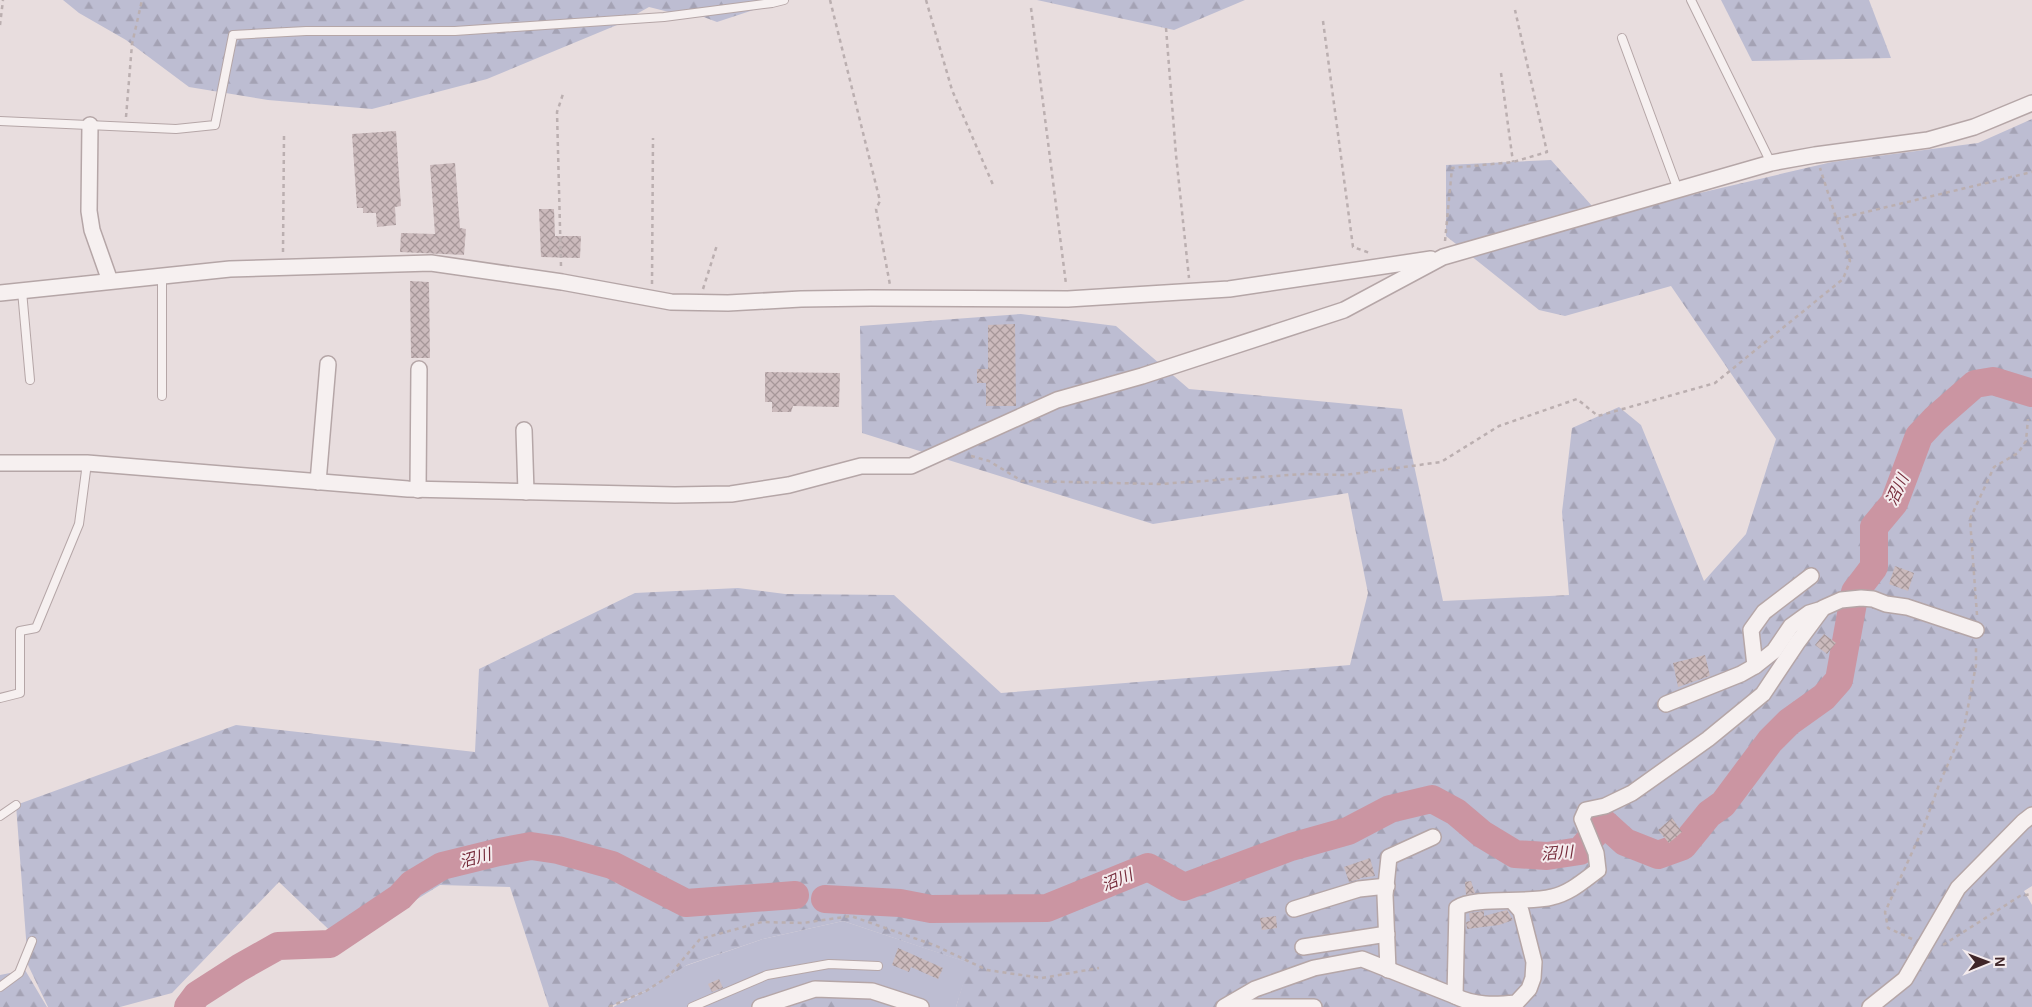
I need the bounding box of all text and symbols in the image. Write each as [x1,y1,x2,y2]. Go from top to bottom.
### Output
water label: 沼川 [1883,470,1912,508]
water label: 沼川 [1540,843,1576,863]
water label: 沼川 [457,845,495,870]
water label: 沼川 [1099,865,1137,894]
north arrow [1962,937,2012,987]
text: N [1992,957,2008,967]

